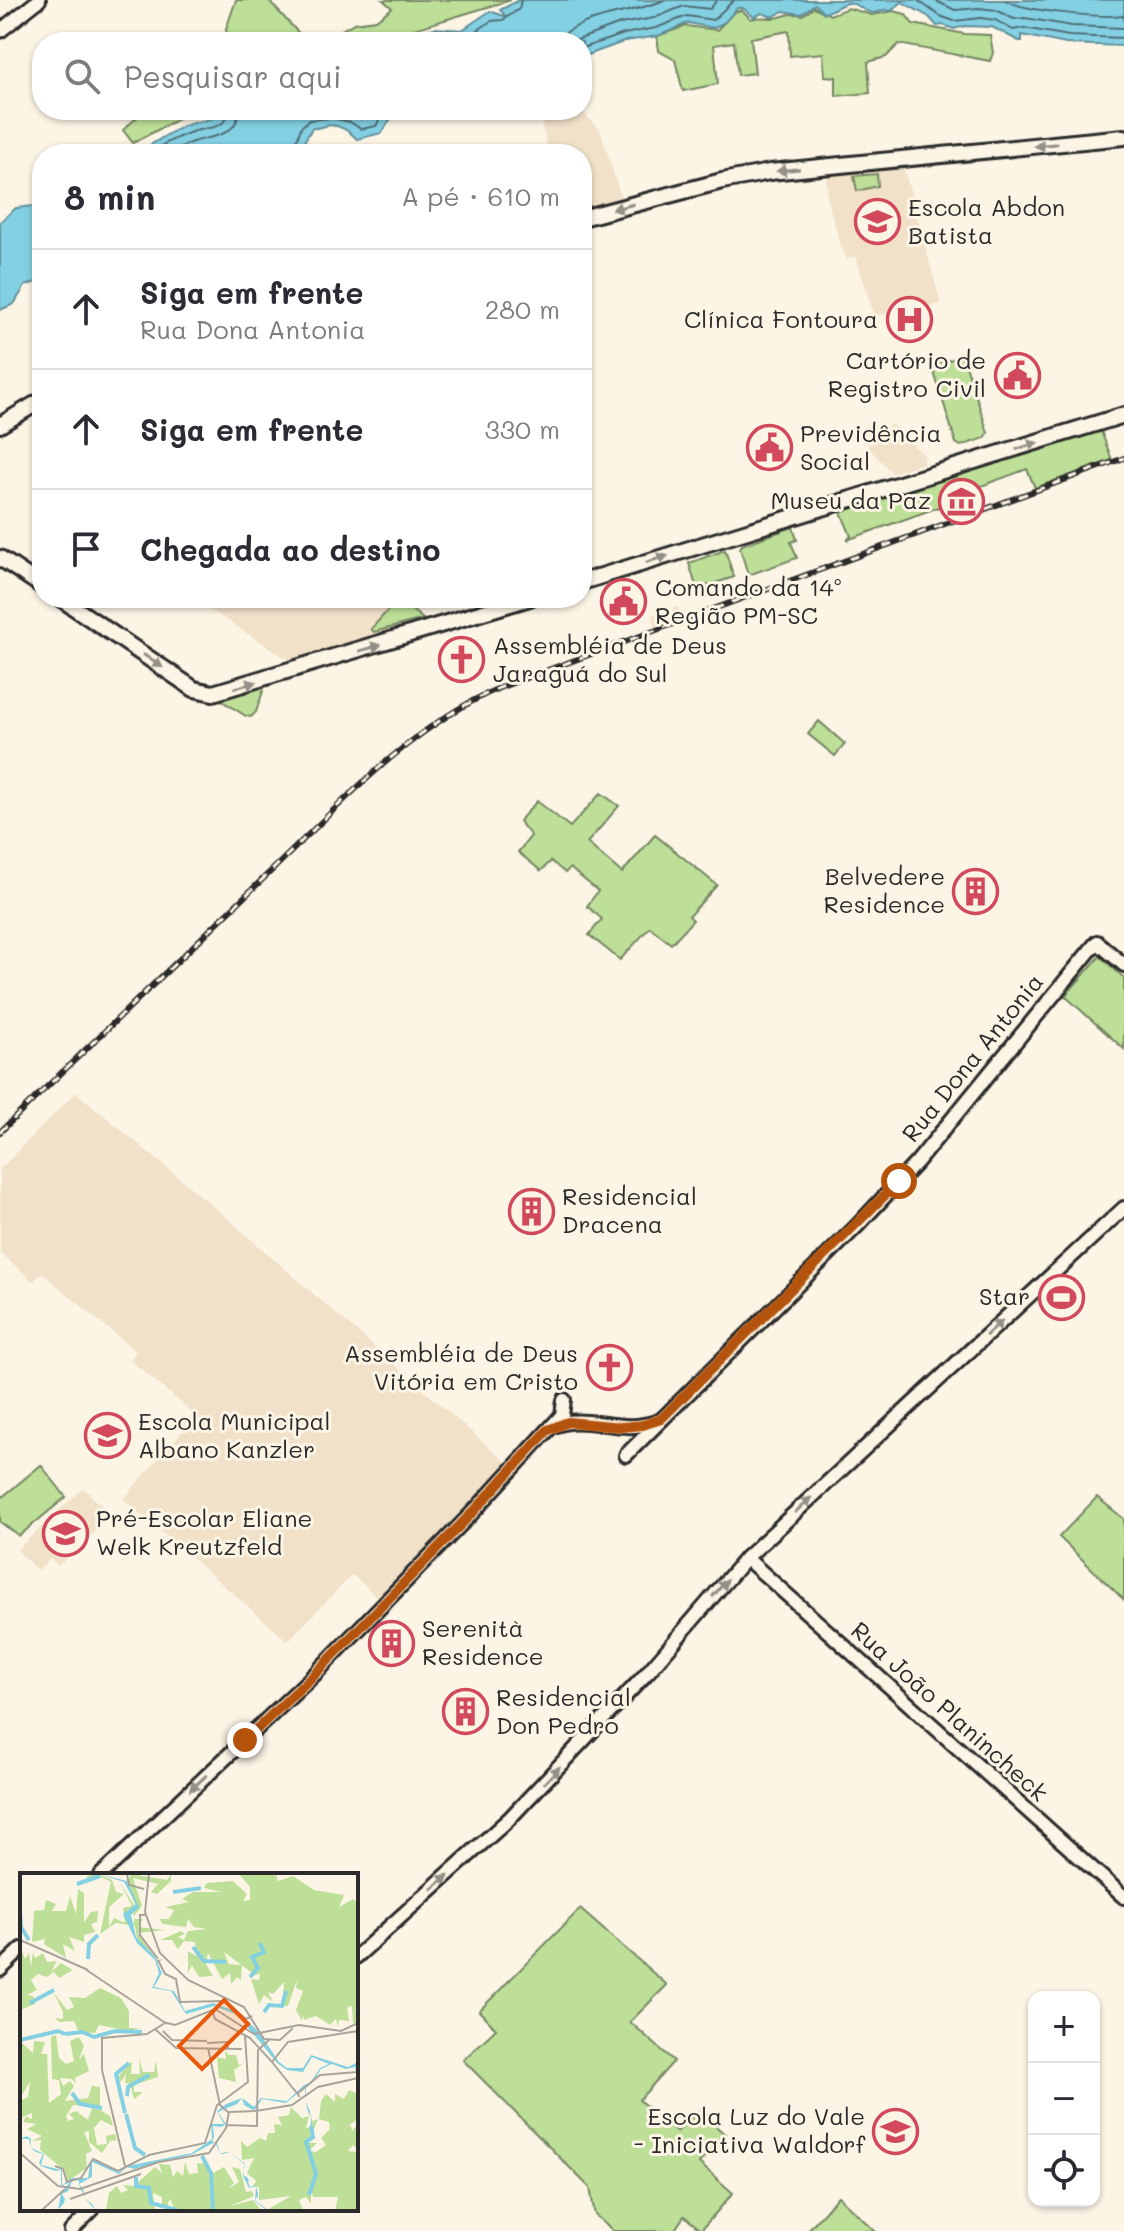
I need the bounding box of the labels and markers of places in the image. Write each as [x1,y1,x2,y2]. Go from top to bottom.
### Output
place label: Escola Abdon Batista [908,191,1065,250]
school or university icon: Escola Abdon Batista [853,198,901,246]
hospital icon: Clínica Fontoura [885,296,933,344]
place label: Clínica Fontoura [684,303,878,334]
place label: Cartório de Registro Civil [828,344,986,403]
public building icon: Cartório de Registro Civil [993,351,1041,399]
place label: Previdência Social [800,417,941,476]
public building icon: Previdência Social [745,424,793,472]
museum icon: Museu da Paz [938,477,986,525]
place label: Museu da Paz [771,484,931,515]
place label: Comando da 14º Região PM-SC [655,571,842,630]
public building icon: Comando da 14º Região PM-SC [600,578,648,626]
place label: Assembléia de Deus Jaraguá do Sul [493,629,727,688]
church icon: Assembléia de Deus Jaraguá do Sul [438,636,486,684]
place label: Belvedere Residence [823,860,945,919]
building icon: Belvedere Residence [952,867,1000,915]
place label: Residencial Dracena [562,1180,697,1239]
building icon: Residencial Dracena [507,1187,555,1235]
sports icon: Star [1037,1273,1085,1321]
place label: Star [979,1280,1030,1311]
place label: Assembléia de Deus Vitória em Cristo [344,1337,578,1396]
church icon: Assembléia de Deus Vitória em Cristo [585,1344,633,1392]
place label: Escola Municipal Albano Kanzler [138,1405,331,1464]
school or university icon: Escola Municipal Albano Kanzler [83,1412,131,1460]
place label: Pré-Escolar Eliane Welk Kreutzfeld [96,1502,312,1561]
school or university icon: Pré-Escolar Eliane Welk Kreutzfeld [41,1509,89,1557]
place label: Serenità Residence [422,1612,544,1671]
building icon: Serenità Residence [367,1619,415,1667]
place label: Residencial Don Pedro [496,1681,631,1740]
building icon: Residencial Don Pedro [441,1688,489,1736]
place label: Escola Luz do Vale - Iniciativa Waldorf [634,2100,866,2159]
school or university icon: Escola Luz do Vale - Iniciativa Waldorf [872,2107,920,2155]

